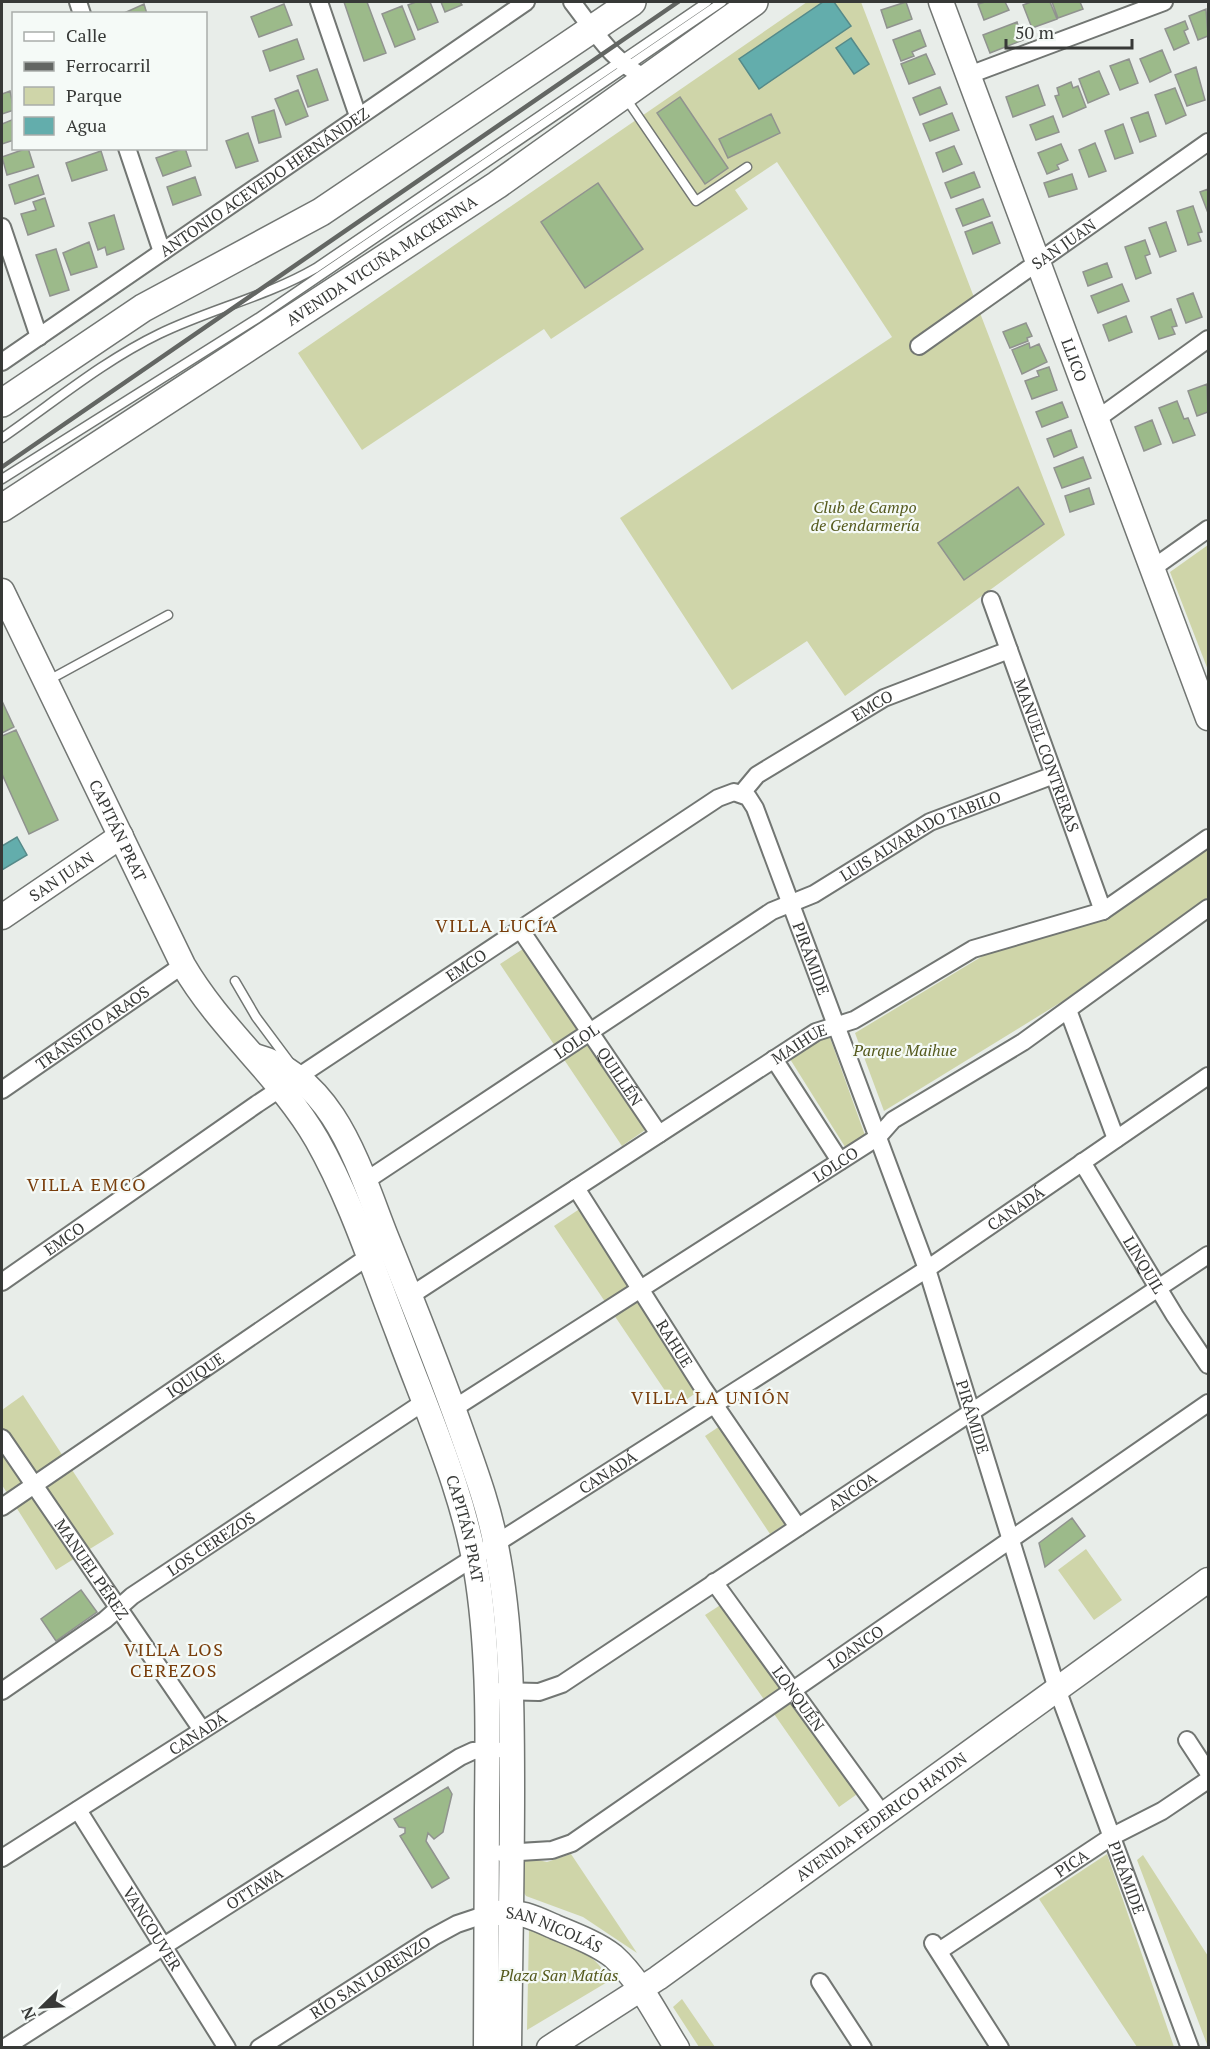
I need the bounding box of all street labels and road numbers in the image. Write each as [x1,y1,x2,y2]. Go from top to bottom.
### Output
street label: ANTONIO ACEVEDO HERNÁNDEZ [155,102,373,262]
street label: AVENIDA VICUÑA MACKENNA [282,190,481,331]
street label: SAN JUAN [1027,213,1100,274]
street label: LLICO [1056,335,1093,385]
street label: MANUEL CONTRERAS [1009,675,1085,835]
street label: EMCO [847,685,896,726]
street label: CAPITÁN PRAT [84,776,152,885]
street label: LUIS ALVARADO TABILO [836,785,1004,886]
street label: SAN JUAN [25,846,99,906]
street label: PIRÁMIDE [788,919,835,998]
street label: EMCO [441,944,491,987]
street label: TRÁNSITO ARAOS [31,980,154,1075]
street label: LOLOL [550,1018,603,1064]
street label: MAIHUE [767,1018,830,1069]
street label: QUILLÉN [592,1042,648,1110]
street label: LOLCO [808,1141,863,1187]
street label: CANADÁ [983,1181,1049,1236]
street label: EMCO [40,1217,89,1260]
street label: LINQUIL [1118,1232,1170,1298]
street label: RAHUE [651,1315,698,1372]
street label: IQUIQUE [162,1347,229,1403]
street label: PIRÁMIDE [951,1377,995,1457]
street label: CANADÁ [574,1446,641,1499]
street label: ANCOA [824,1467,881,1515]
street label: CAPITÁN PRAT [441,1472,489,1584]
street label: LOS CEREZOS [163,1506,259,1581]
street label: MANUEL PÉREZ [50,1515,134,1624]
street label: LOANCO [823,1620,888,1674]
street label: LONQUÉN [767,1662,830,1736]
street label: CANADÁ [164,1707,231,1760]
street label: AVENIDA FEDERICO HAYDN [791,1747,972,1886]
street label: PIRÁMIDE [1103,1838,1150,1917]
street label: PICA [1050,1844,1093,1882]
street label: OTTAWA [222,1862,287,1915]
street label: VANCOUVER [118,1883,187,1975]
street label: SAN NICOLÁS [505,1901,606,1958]
street label: RÍO SAN LORENZO [306,1930,435,2024]

